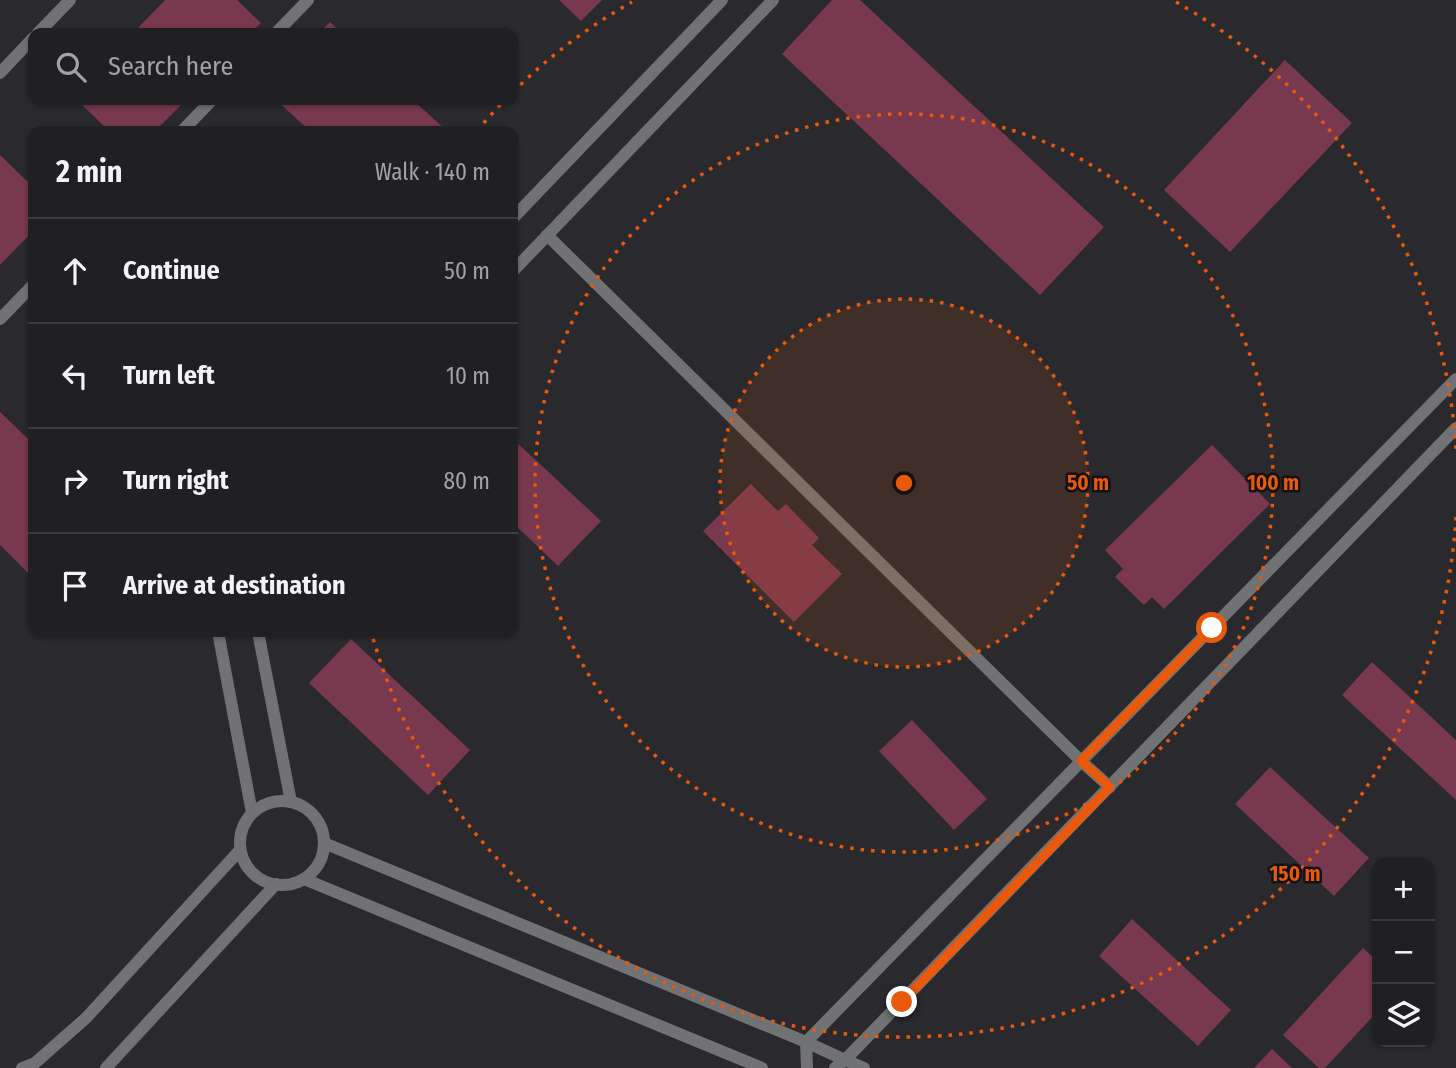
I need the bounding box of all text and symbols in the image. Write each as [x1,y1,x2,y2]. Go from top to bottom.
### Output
search box [28,28,518,105]
icon: search [52,48,90,86]
text: Search here [108,51,233,82]
text: 2 min [56,154,123,190]
text: Walk · 140 m [375,158,490,186]
icon: ahead [56,252,94,290]
text: Continue [123,255,220,286]
text: 50 m [444,257,490,285]
icon: left [56,357,94,395]
text: Turn left [123,360,215,391]
text: 10 m [446,362,490,390]
icon: right [56,462,94,500]
text: Turn right [123,465,229,496]
text: 80 m [443,467,490,495]
text: 50 m [1067,470,1109,496]
text: 100 m [1247,470,1299,496]
centre of rings [892,471,916,495]
icon: arrive [56,567,94,605]
text: Arrive at destination [123,570,346,601]
route start [1196,612,1227,643]
map controls [1372,858,1435,1047]
button: + [1372,858,1435,921]
text: 150 m [1269,861,1321,887]
button: − [1372,921,1435,984]
button: layers [1372,984,1435,1047]
route end [886,986,917,1017]

